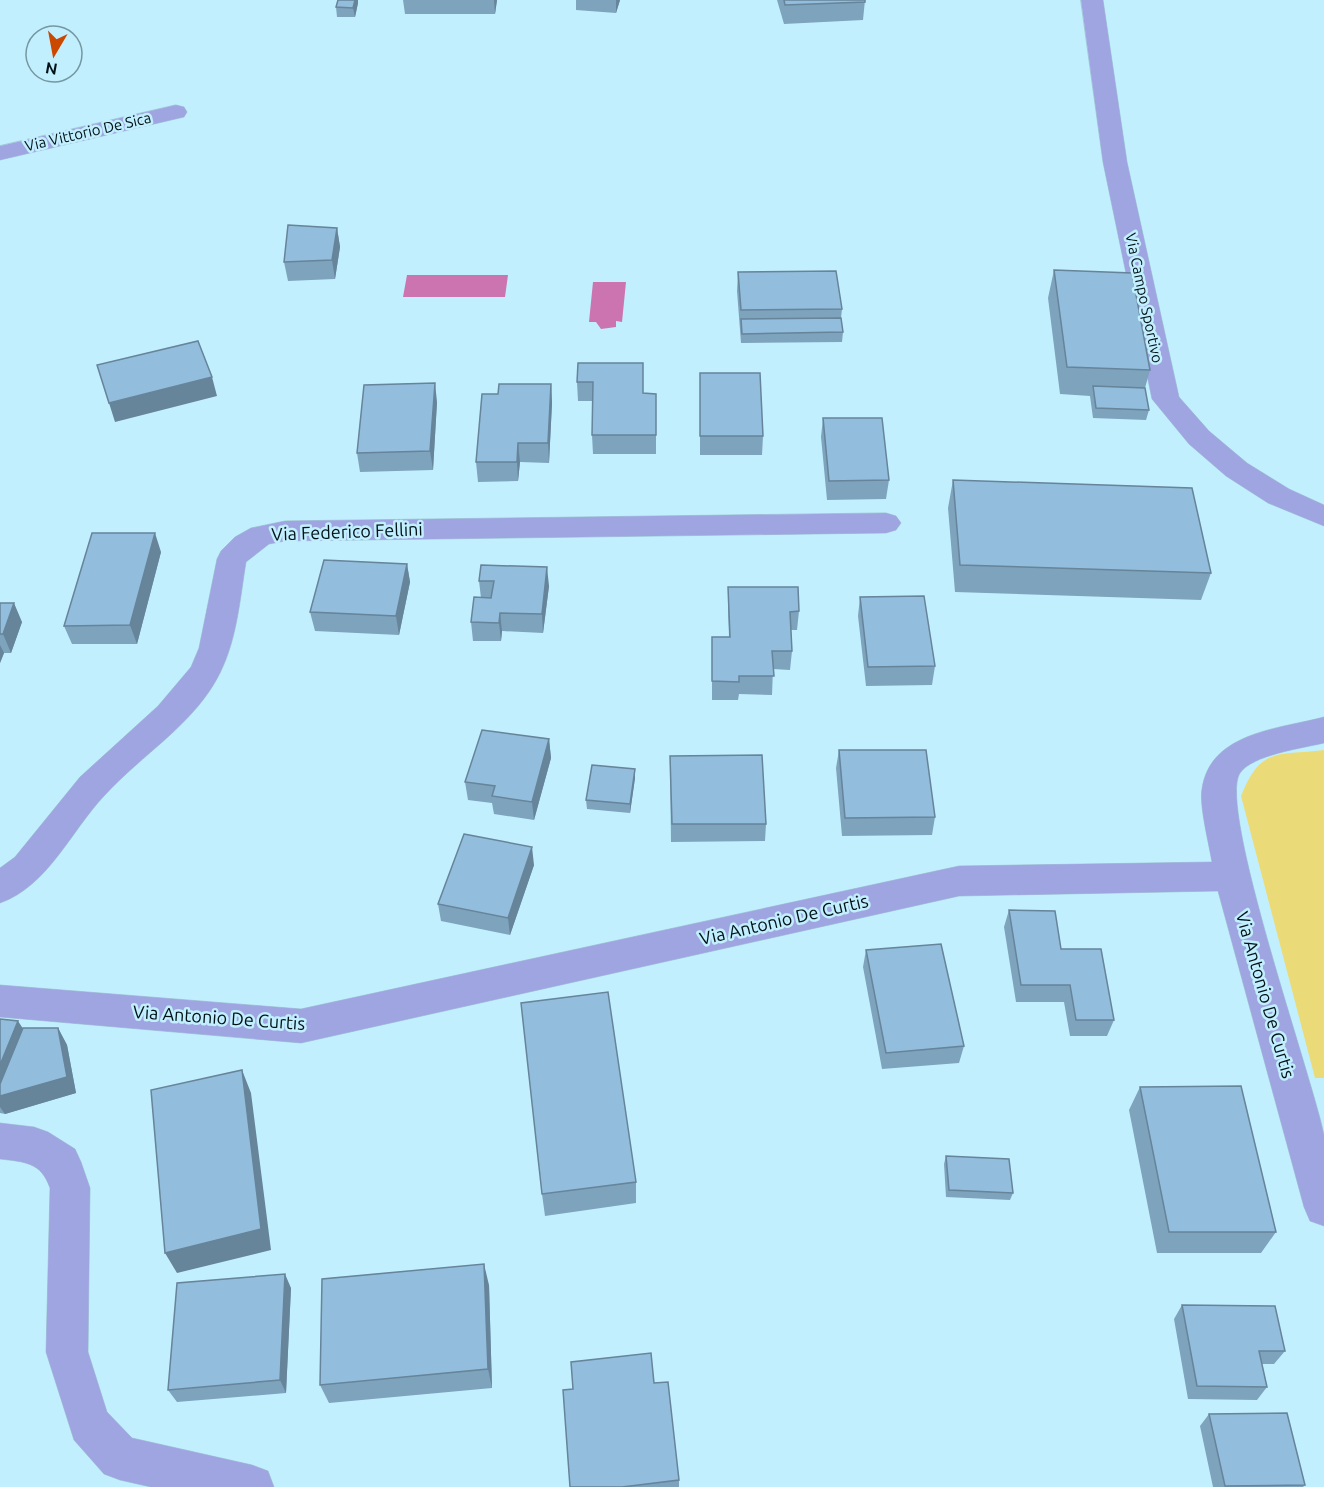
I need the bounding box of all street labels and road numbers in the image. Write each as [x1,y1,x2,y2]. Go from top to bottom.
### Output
street label: Via Vittorio De Sica [23,109,153,154]
street label: Via Campo Sportivo [1122,231,1167,364]
street label: Via Federico Fellini [271,518,423,544]
street label: Via Antonio De Curtis [697,890,870,948]
street label: Via Antonio De Curtis [1233,909,1299,1081]
street label: Via Antonio De Curtis [132,1001,306,1033]

